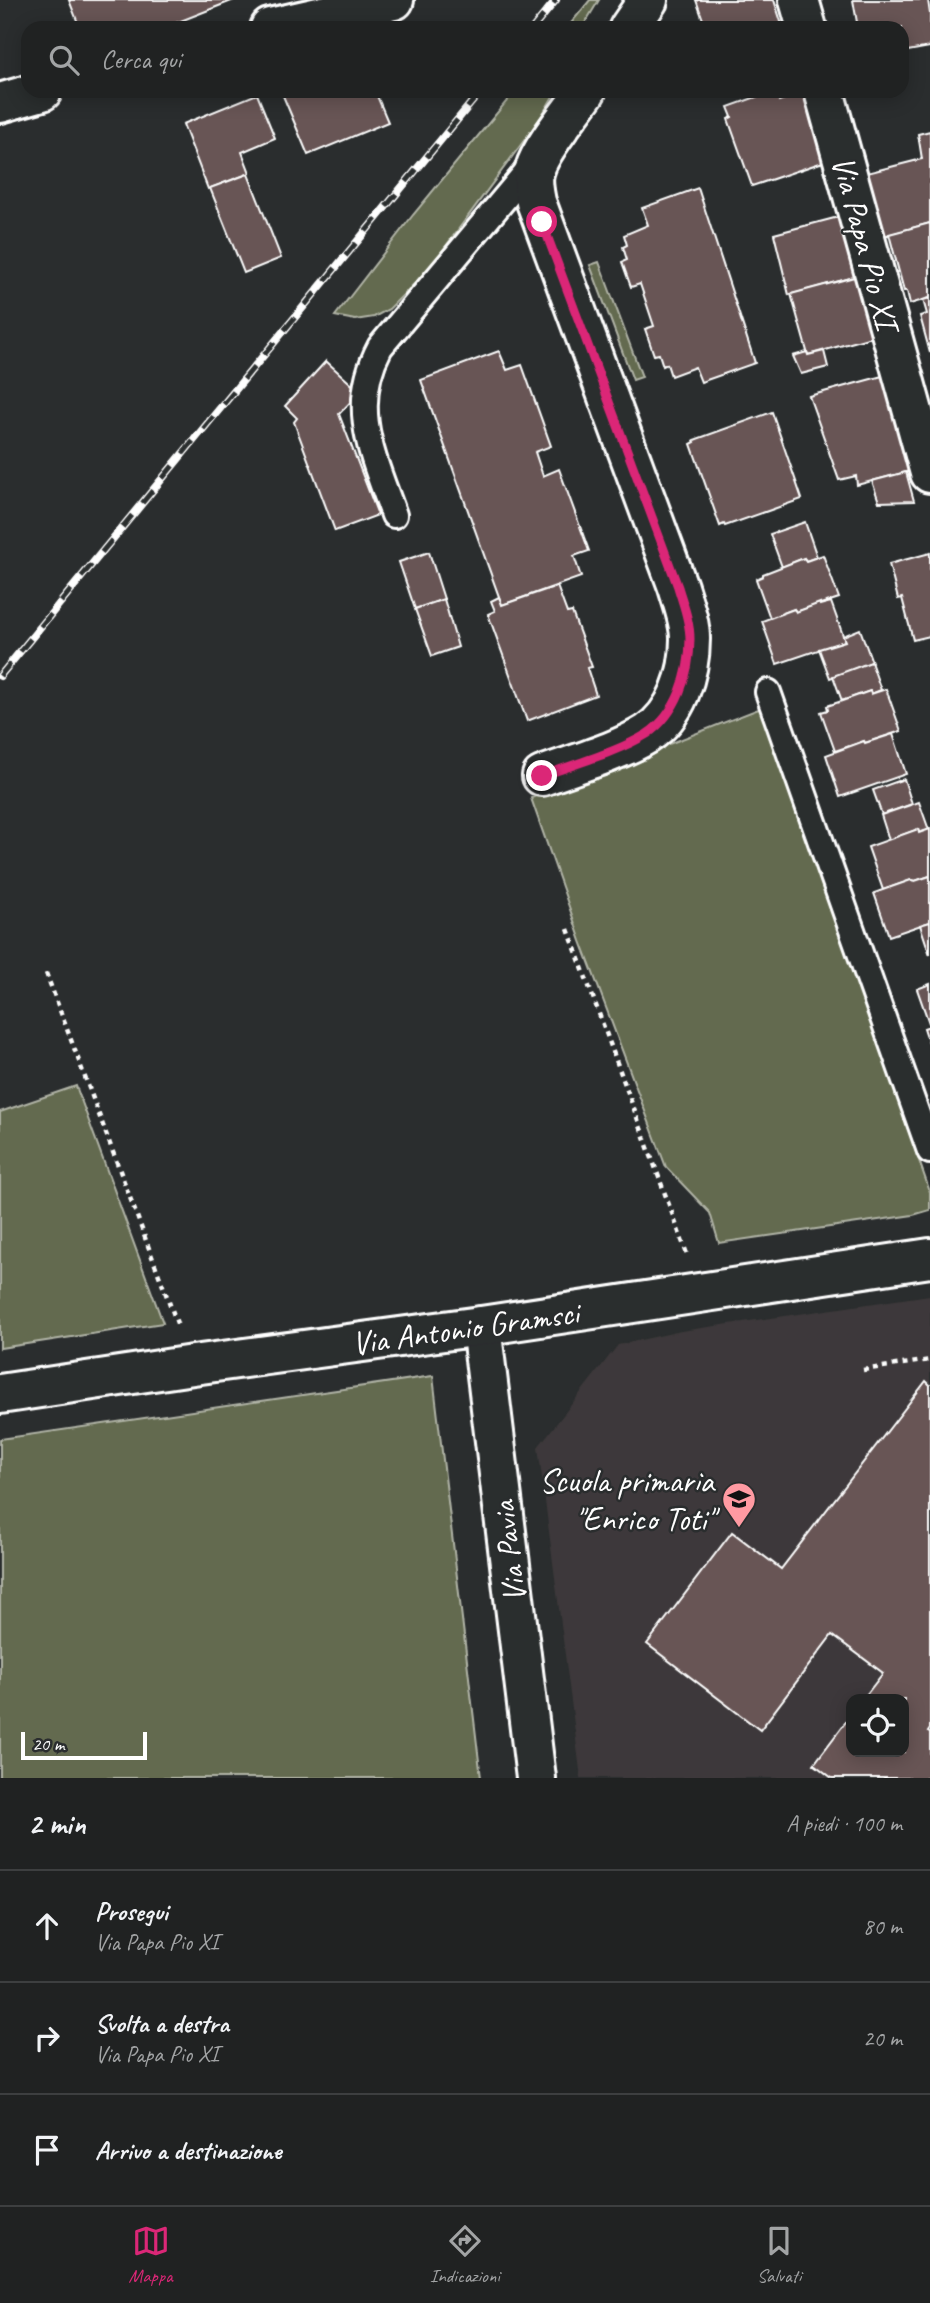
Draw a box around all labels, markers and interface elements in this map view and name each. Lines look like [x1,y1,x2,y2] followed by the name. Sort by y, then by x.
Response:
[21,21,909,98] search box
[45,41,83,79] icon: search
[101,43,181,76] text: Cerca qui
[822,151,910,340] street label: Via Papa Pio XI
[526,206,557,237] route start
[526,760,557,791] route end
[349,1291,585,1365] street label: Via Antonio Gramsci
[539,1460,720,1540] place label: Scuola primaria "Enrico Toti"
[720,1480,758,1529] school or university icon: Scuola primaria "Enrico Toti"
[482,1497,536,1605] street label: Via Pavia
[846,1694,909,1757] map controls
[846,1694,909,1757] button: locate
[21,1729,147,1761] scale bar
[32,1732,64,1756] text: 20 m
[28,1805,85,1843] text: 2 min
[786,1809,902,1838] text: A piedi · 100 m
[95,1895,168,1928] text: Prosegui
[28,1907,66,1945] icon: ahead
[863,1912,902,1941] text: 80 m
[95,1928,219,1957] text: Via Papa Pio XI
[95,2007,229,2040] text: Svolta a destra
[28,2019,66,2057] icon: right
[863,2024,902,2053] text: 20 m
[95,2040,219,2069] text: Via Papa Pio XI
[28,2131,66,2169] icon: arrive
[95,2134,281,2167] text: Arrivo a destinazione
[129,2222,173,2288] tab: Mappa
[430,2222,500,2288] tab: Indicazioni
[757,2222,801,2288] tab: Salvati

